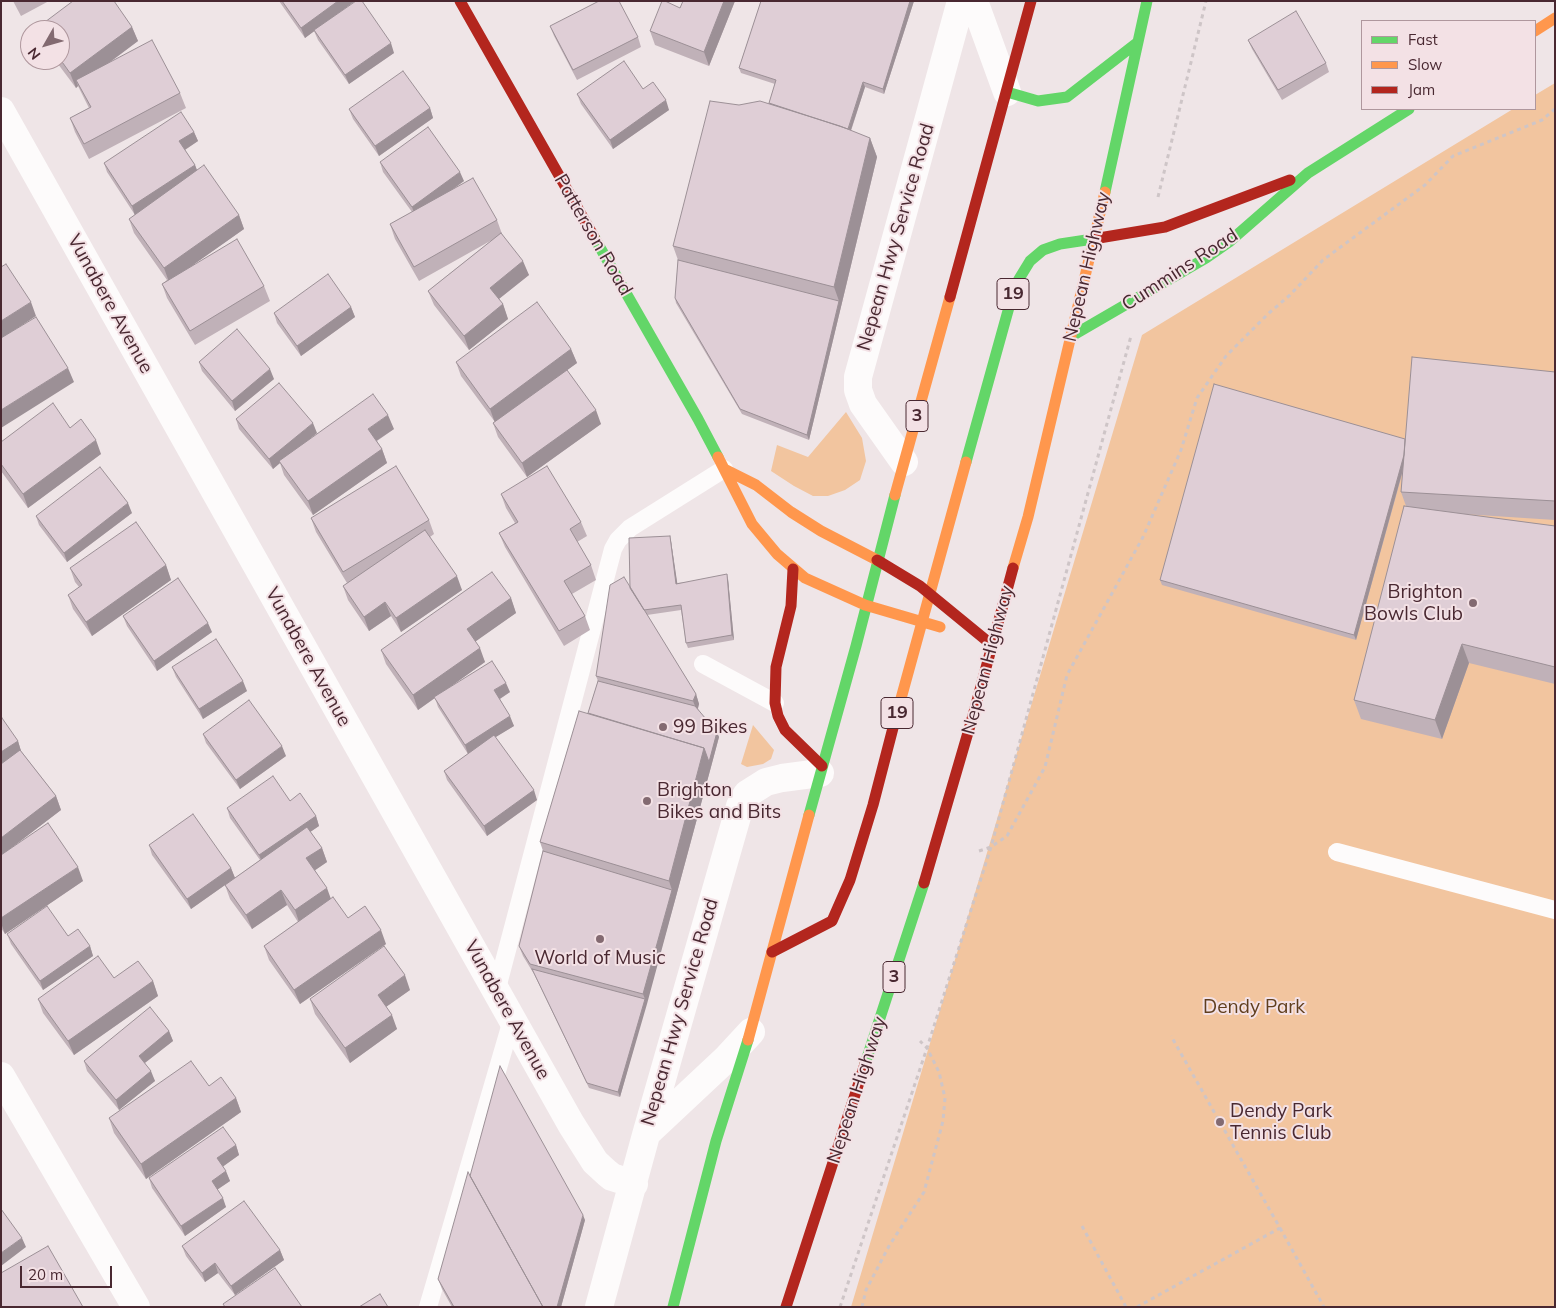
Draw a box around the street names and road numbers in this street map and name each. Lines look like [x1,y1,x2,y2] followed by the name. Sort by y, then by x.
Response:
[853,121,939,353] street label: Nepean Hwy Service Road
[549,170,637,300] street label: Patterson Road
[1059,190,1115,344] street label: Nepean Highway
[1118,224,1242,316] street label: Cummins Road
[62,230,158,378] street label: Vunabere Avenue
[997,278,1029,310] road number: 19
[906,401,928,432] road number: 3
[260,583,356,731] street label: Vunabere Avenue
[957,583,1019,737] street label: Nepean Highway
[881,698,913,728] road number: 19
[637,896,723,1128] street label: Nepean Hwy Service Road
[459,936,555,1084] street label: Vunabere Avenue
[883,962,905,992] road number: 3
[823,1014,891,1166] street label: Nepean Highway

